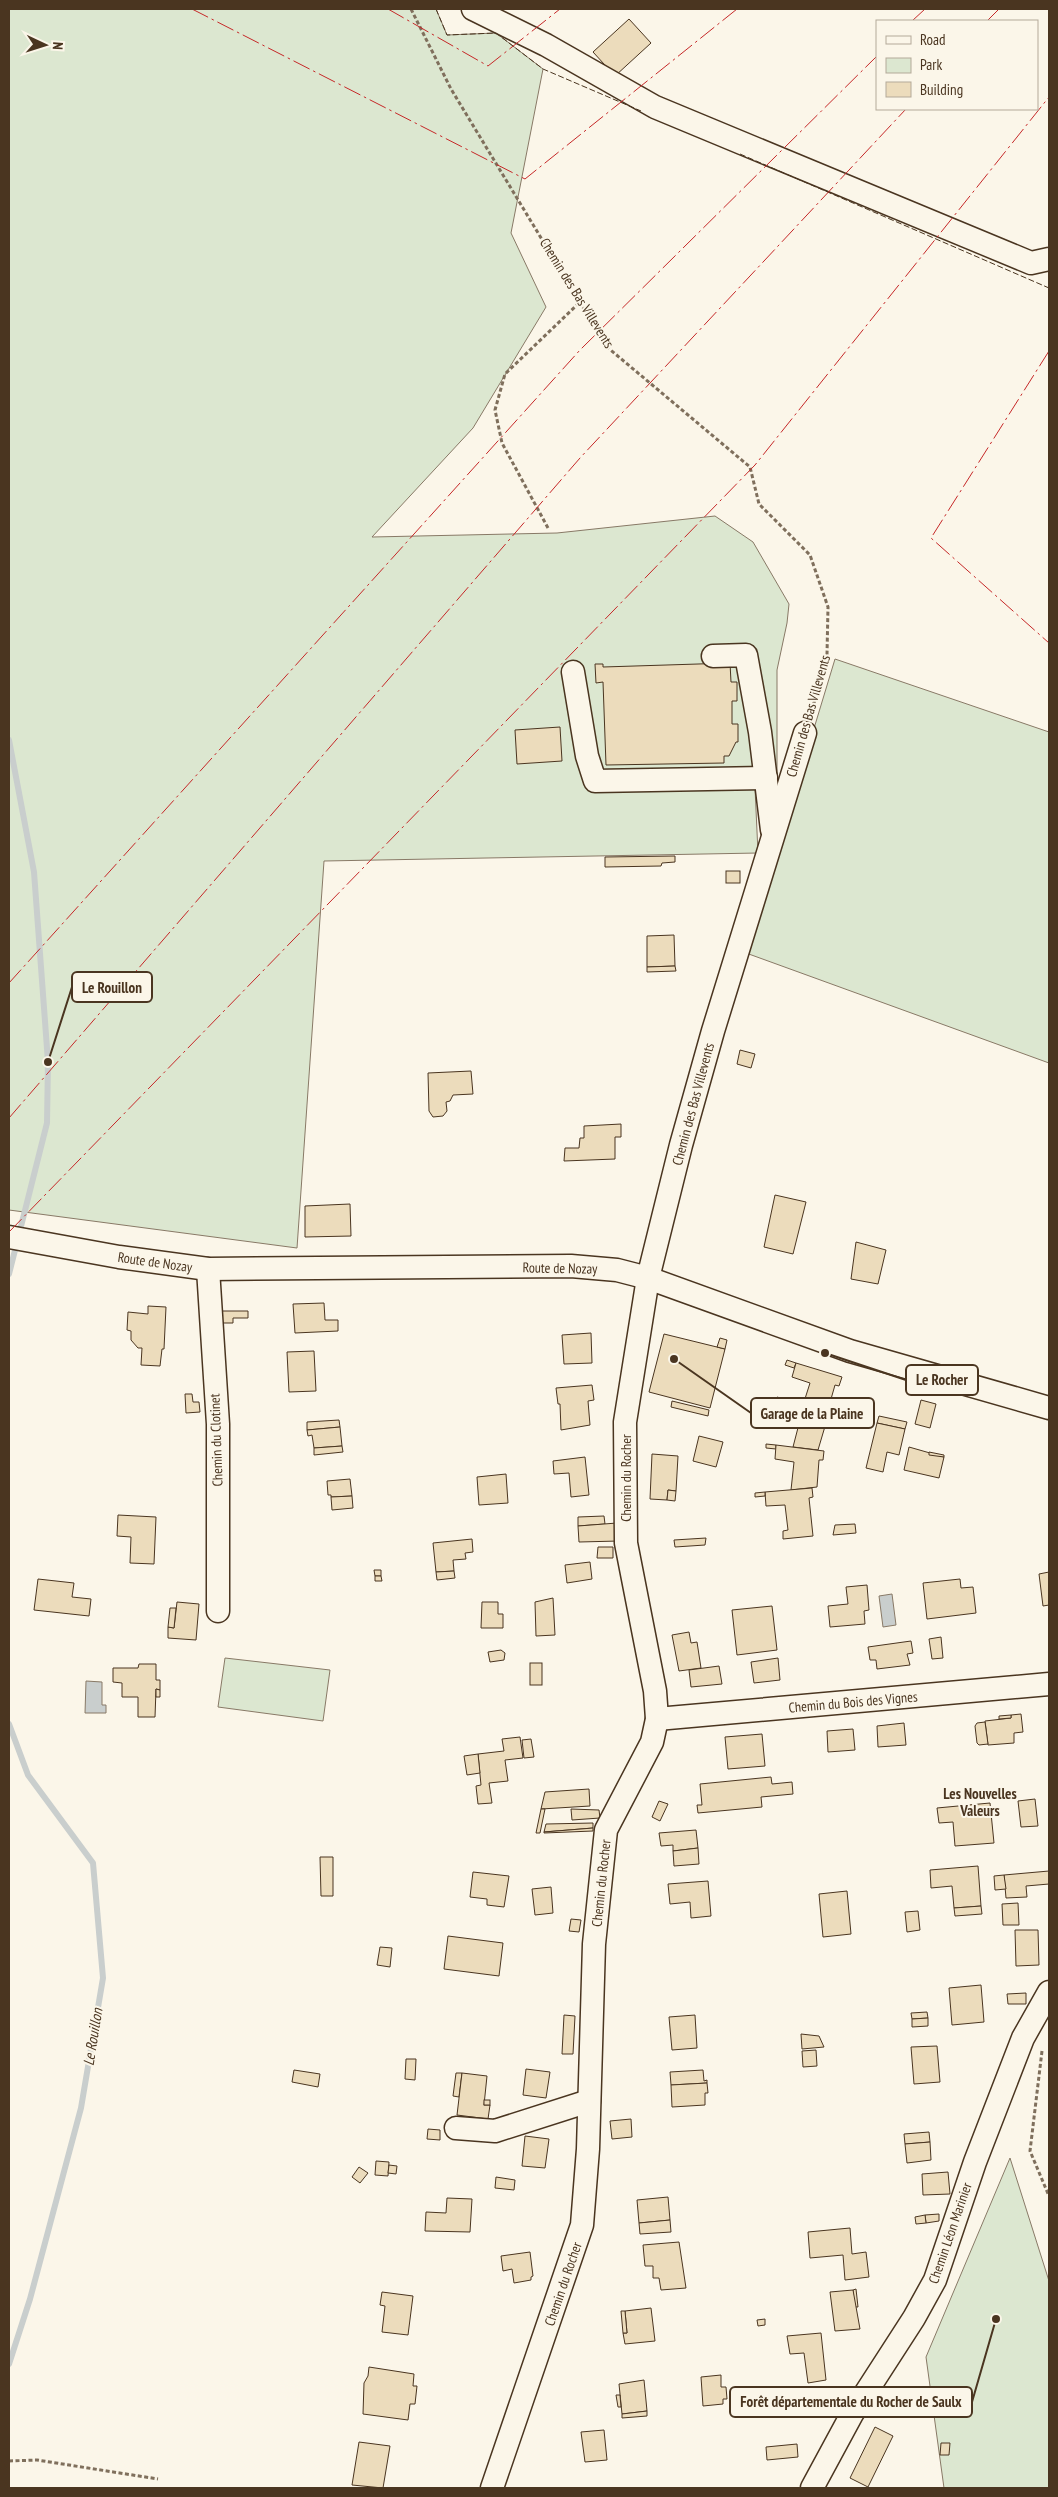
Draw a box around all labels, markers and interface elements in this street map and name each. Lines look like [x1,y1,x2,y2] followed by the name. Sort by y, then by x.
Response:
[20,20,70,70] north arrow
[876,20,1038,110] legend
[920,30,946,49] text: Road
[49,42,67,50] text: N
[920,55,942,74] text: Park
[920,80,963,99] text: Building
[536,235,618,352] street label: Chemin des Bas Villevents
[782,653,834,779] street label: Chemin des Bas Villevents
[72,972,152,1002] callout: Le Rouillon
[82,978,142,997] text: Le Rouillon
[668,1040,718,1167] street label: Chemin des Bas Villevents
[117,1248,194,1276] street label: Route de Nozay
[522,1258,598,1278] street label: Route de Nozay
[906,1365,978,1395] callout: Le Rocher
[916,1370,969,1389] text: Le Rocher
[205,1393,227,1487] street label: Chemin du Clotinet
[751,1398,874,1428] callout: Garage de la Plaine
[760,1404,864,1423] text: Garage de la Plaine
[617,1434,635,1522] street label: Chemin du Rocher
[788,1687,919,1717] street label: Chemin du Bois des Vignes
[943,1784,1017,1820] district label: Les Nouvelles Valeurs
[587,1838,615,1928] street label: Chemin du Rocher
[79,2005,107,2067] water label: Le Rouillon
[924,2180,976,2286] street label: Chemin Léon Marinier
[540,2239,586,2328] street label: Chemin du Rocher
[730,2387,972,2417] callout: Forêt départementale du Rocher de Saulx
[740,2392,962,2411] text: Forêt départementale du Rocher de Saulx

